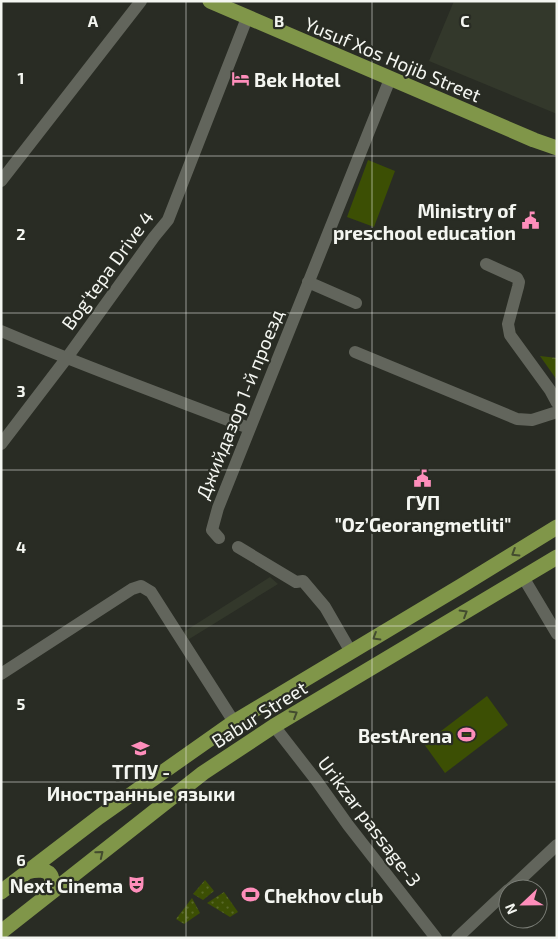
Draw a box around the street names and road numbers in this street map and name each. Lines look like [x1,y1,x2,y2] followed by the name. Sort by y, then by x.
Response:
[302,11,484,107] street label: Yusuf Xos Hojib Street
[56,206,158,334] street label: Bog'tepa Drive 4
[190,306,288,502] street label: Джийдазор 1-й проезд
[207,676,311,752] street label: Babur Street
[313,751,427,891] street label: Urikzar passage-3

